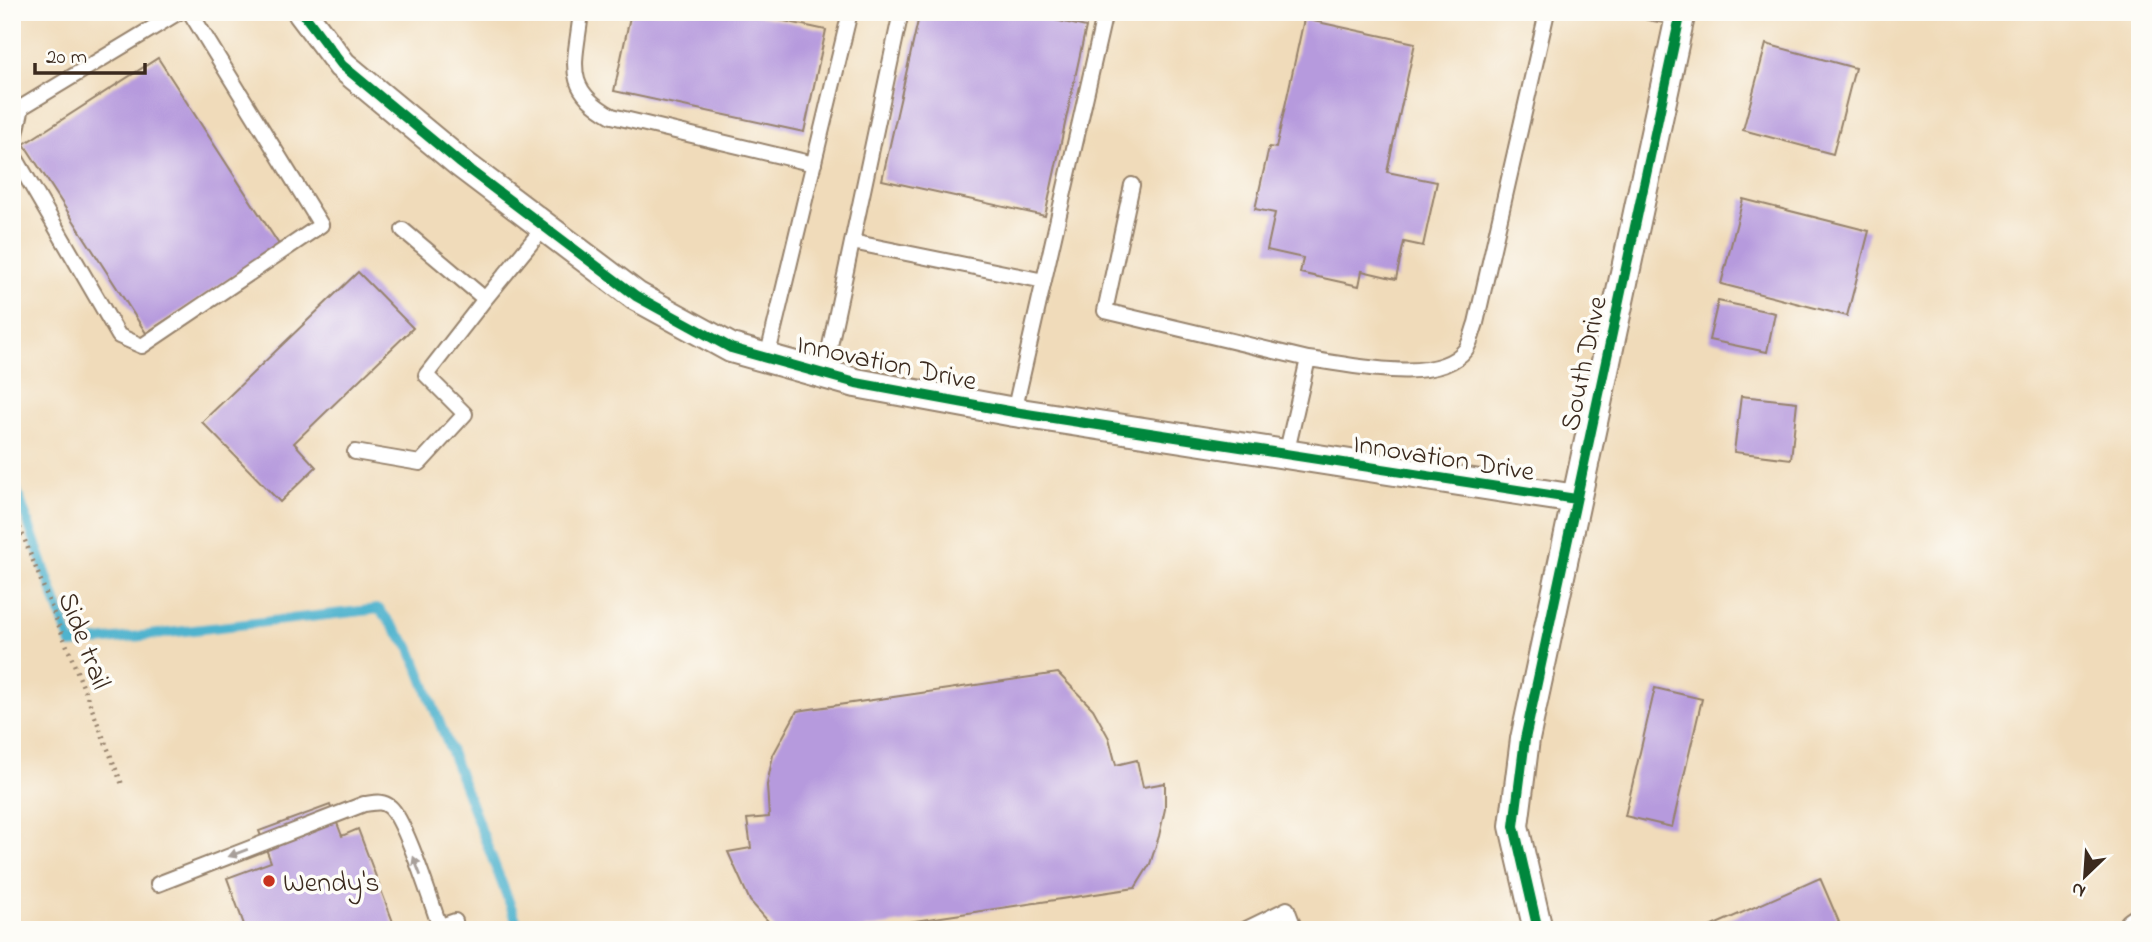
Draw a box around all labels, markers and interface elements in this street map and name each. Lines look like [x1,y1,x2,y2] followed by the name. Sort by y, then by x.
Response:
[35,32,145,76] scale bar
[46,43,87,73] text: 20 m
[1551,292,1620,435] street label: South Drive
[793,325,980,404] street label: Innovation Drive
[1350,425,1537,494] street label: Innovation Drive
[45,587,120,696] street label: Side trail
[2050,841,2120,911] north arrow
[228,847,249,858] one-way arrow
[411,855,422,876] one-way arrow
[283,864,380,905] place label: Wendy's
[261,873,277,889] marker: Wendy's
[2067,874,2090,904] text: N

